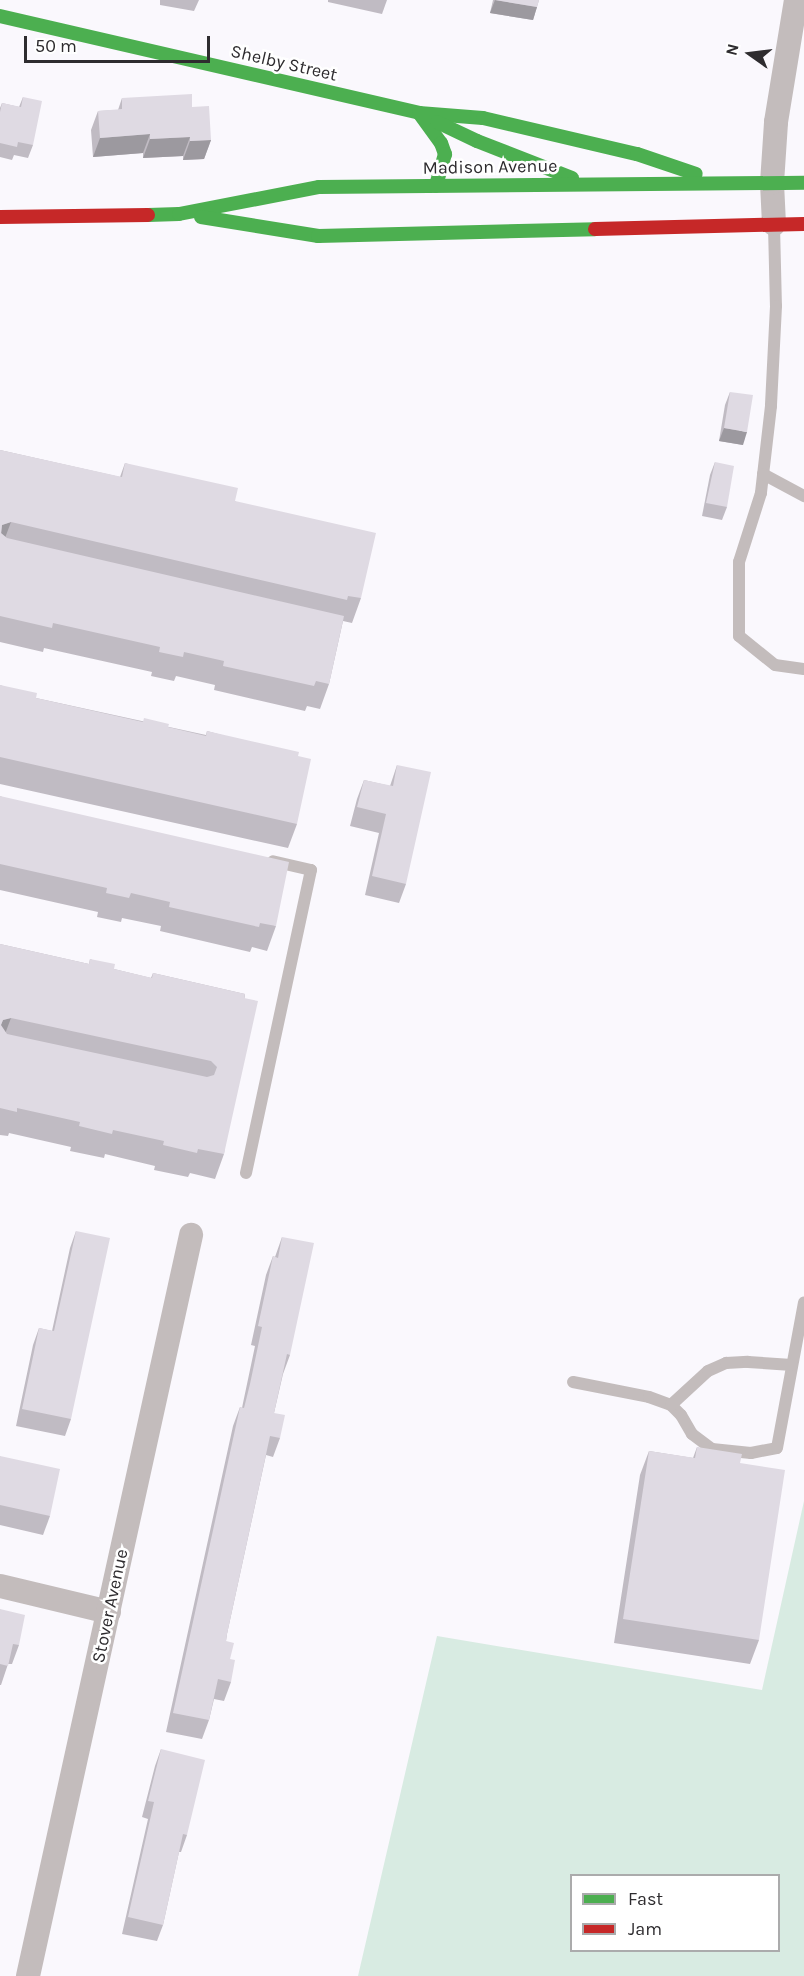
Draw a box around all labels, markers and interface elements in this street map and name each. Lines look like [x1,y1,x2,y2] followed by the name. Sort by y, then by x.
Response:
[27,24,213,62] scale bar
[720,24,780,84] north arrow
[35,35,77,57] text: 50 m
[229,40,339,86] street label: Shelby Street
[721,42,743,57] text: N
[422,155,558,179] street label: Madison Avenue
[87,1547,133,1665] street label: Stover Avenue
[570,1874,780,1952] legend
[628,1888,663,1910] text: Fast
[628,1918,662,1940] text: Jam

